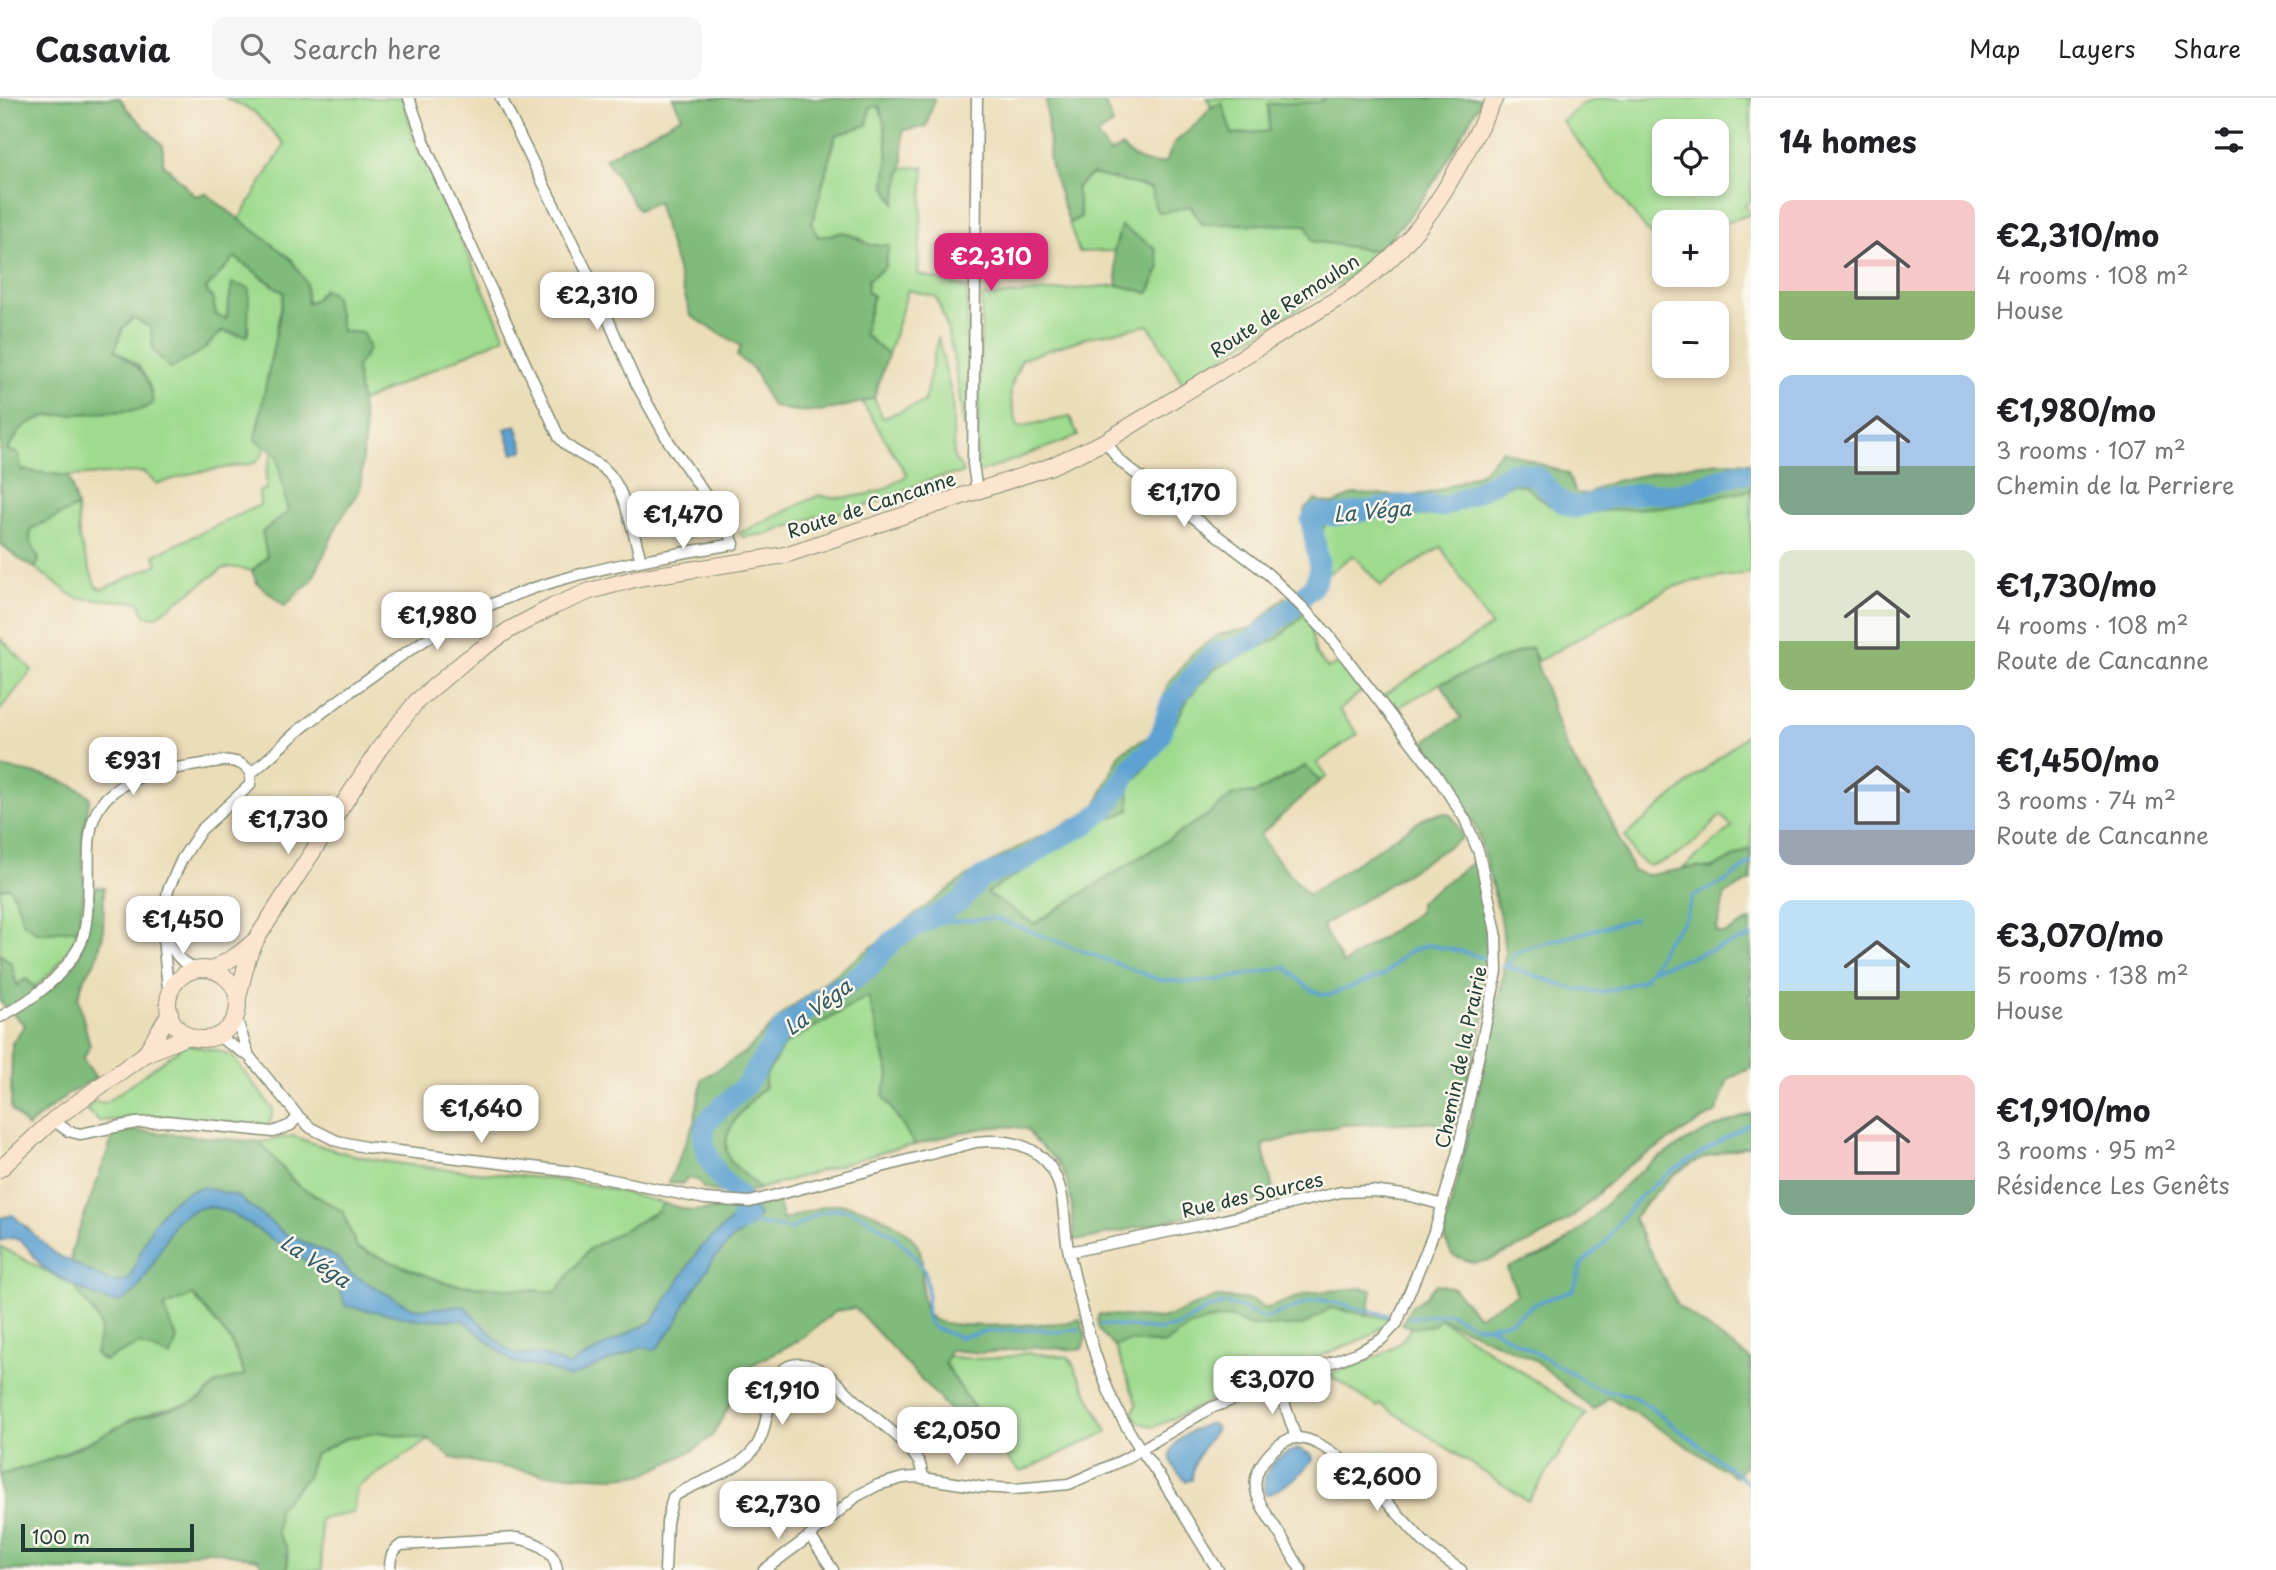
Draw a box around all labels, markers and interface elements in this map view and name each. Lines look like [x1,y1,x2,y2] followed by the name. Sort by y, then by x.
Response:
[212,17,702,80] search box
[35,23,170,73] text: Casavia
[236,29,274,67] icon: search
[292,29,441,68] text: Search here
[1969,30,2020,66] text: Map
[2058,30,2135,66] text: Layers
[2173,30,2241,66] text: Share
[1779,118,1917,163] text: 14 homes
[1652,119,1729,378] map controls
[1652,119,1729,196] button: locate
[2210,121,2248,159] icon: filters
[1652,210,1729,287] button: +
[1996,212,2159,257] text: €2,310/mo
[1835,228,1919,312] icon: home
[934,234,1048,293] pin: €2,310
[950,238,1032,273] text: €2,310
[1204,246,1364,364] street label: Route de Remoulon
[1996,257,2189,292] text: 4 rooms · 108 m²
[540,272,654,332] pin: €2,310
[556,277,638,312] text: €2,310
[1996,292,2063,327] text: House
[1652,301,1729,378] button: −
[1996,387,2156,432] text: €1,980/mo
[1835,403,1919,487] icon: home
[1996,432,2186,467] text: 3 rooms · 107 m²
[783,464,959,544] street label: Route de Cancanne
[1996,467,2235,502] text: Chemin de la Perriere
[1127,470,1241,529] pin: €1,170
[1147,474,1221,509] text: €1,170
[626,491,740,551] pin: €1,470
[1332,491,1413,529] water label: La Véga
[643,496,723,531] text: €1,470
[1996,562,2156,607] text: €1,730/mo
[1835,578,1919,662] icon: home
[380,592,494,652] pin: €1,980
[397,597,477,632] text: €1,980
[1996,607,2189,642] text: 4 rooms · 108 m²
[1996,642,2209,677] text: Route de Cancanne
[1996,737,2159,782] text: €1,450/mo
[92,738,174,797] pin: €931
[105,742,161,777] text: €931
[1835,753,1919,837] icon: home
[1996,782,2176,817] text: 3 rooms · 74 m²
[231,796,345,856] pin: €1,730
[248,801,328,836] text: €1,730
[1996,817,2209,852] text: Route de Cancanne
[126,896,240,956] pin: €1,450
[142,901,224,936] text: €1,450
[1996,912,2163,957] text: €3,070/mo
[1835,928,1919,1012] icon: home
[1996,957,2189,992] text: 5 rooms · 138 m²
[1427,963,1493,1151] street label: Chemin de la Prairie
[776,969,858,1042] water label: La Véga
[1996,992,2063,1027] text: House
[424,1086,538,1145] pin: €1,640
[1996,1087,2150,1132] text: €1,910/mo
[440,1090,522,1125] text: €1,640
[1835,1103,1919,1187] icon: home
[1996,1132,2176,1167] text: 3 rooms · 95 m²
[1178,1164,1326,1224] street label: Rue des Sources
[1996,1167,2230,1202] text: Résidence Les Genêts
[275,1225,358,1295] water label: La Véga
[1215,1356,1329,1416] pin: €3,070
[1229,1361,1315,1396] text: €3,070
[725,1368,839,1427] pin: €1,910
[744,1372,820,1407] text: €1,910
[900,1408,1014,1467] pin: €2,050
[913,1412,1001,1447] text: €2,050
[1320,1454,1434,1513] pin: €2,600
[1333,1458,1421,1493] text: €2,600
[721,1482,835,1541] pin: €2,730
[735,1486,821,1521] text: €2,730
[21,1521,194,1553] scale bar
[32,1522,90,1550] text: 100 m

